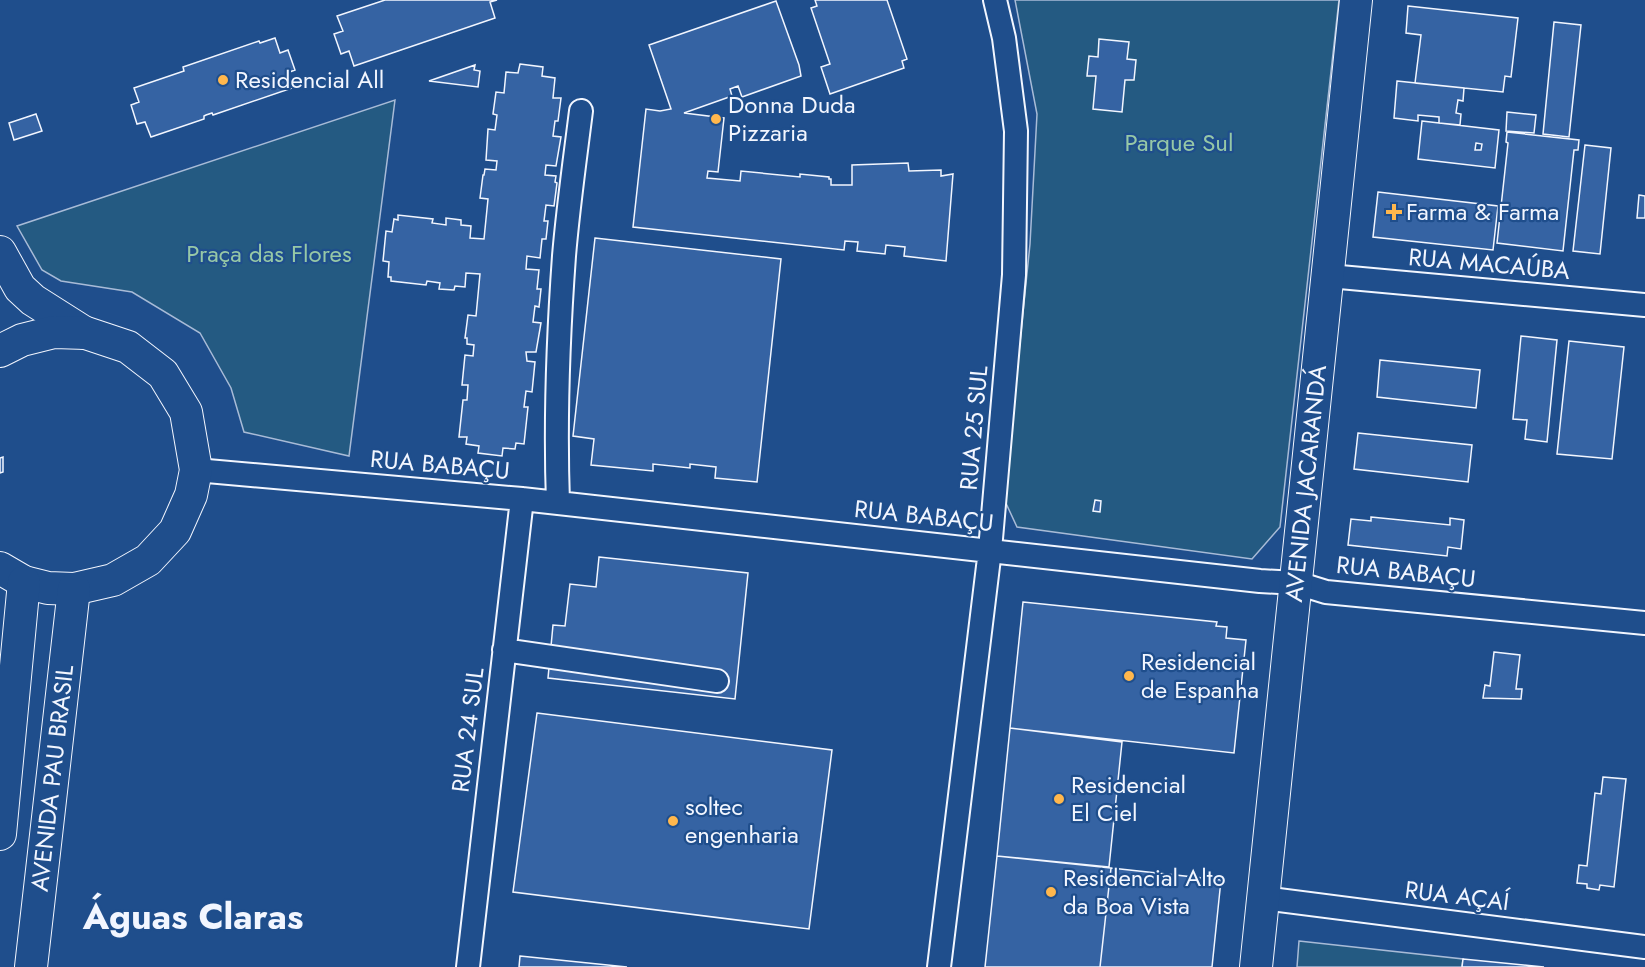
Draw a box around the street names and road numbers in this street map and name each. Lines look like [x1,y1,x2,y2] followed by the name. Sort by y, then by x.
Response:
[1407,239,1571,288] street label: RUA MACAÚBA
[1276,363,1335,604] street label: AVENIDA JACARANDÁ
[951,364,996,492] street label: RUA 25 SUL
[369,441,511,488] street label: RUA BABAÇU
[853,491,995,540] street label: RUA BABAÇU
[1335,547,1477,596] street label: RUA BABAÇU
[22,663,82,893] street label: AVENIDA PAU BRASIL
[442,665,493,794] street label: RUA 24 SUL
[1403,872,1512,919] street label: RUA AÇAÍ

